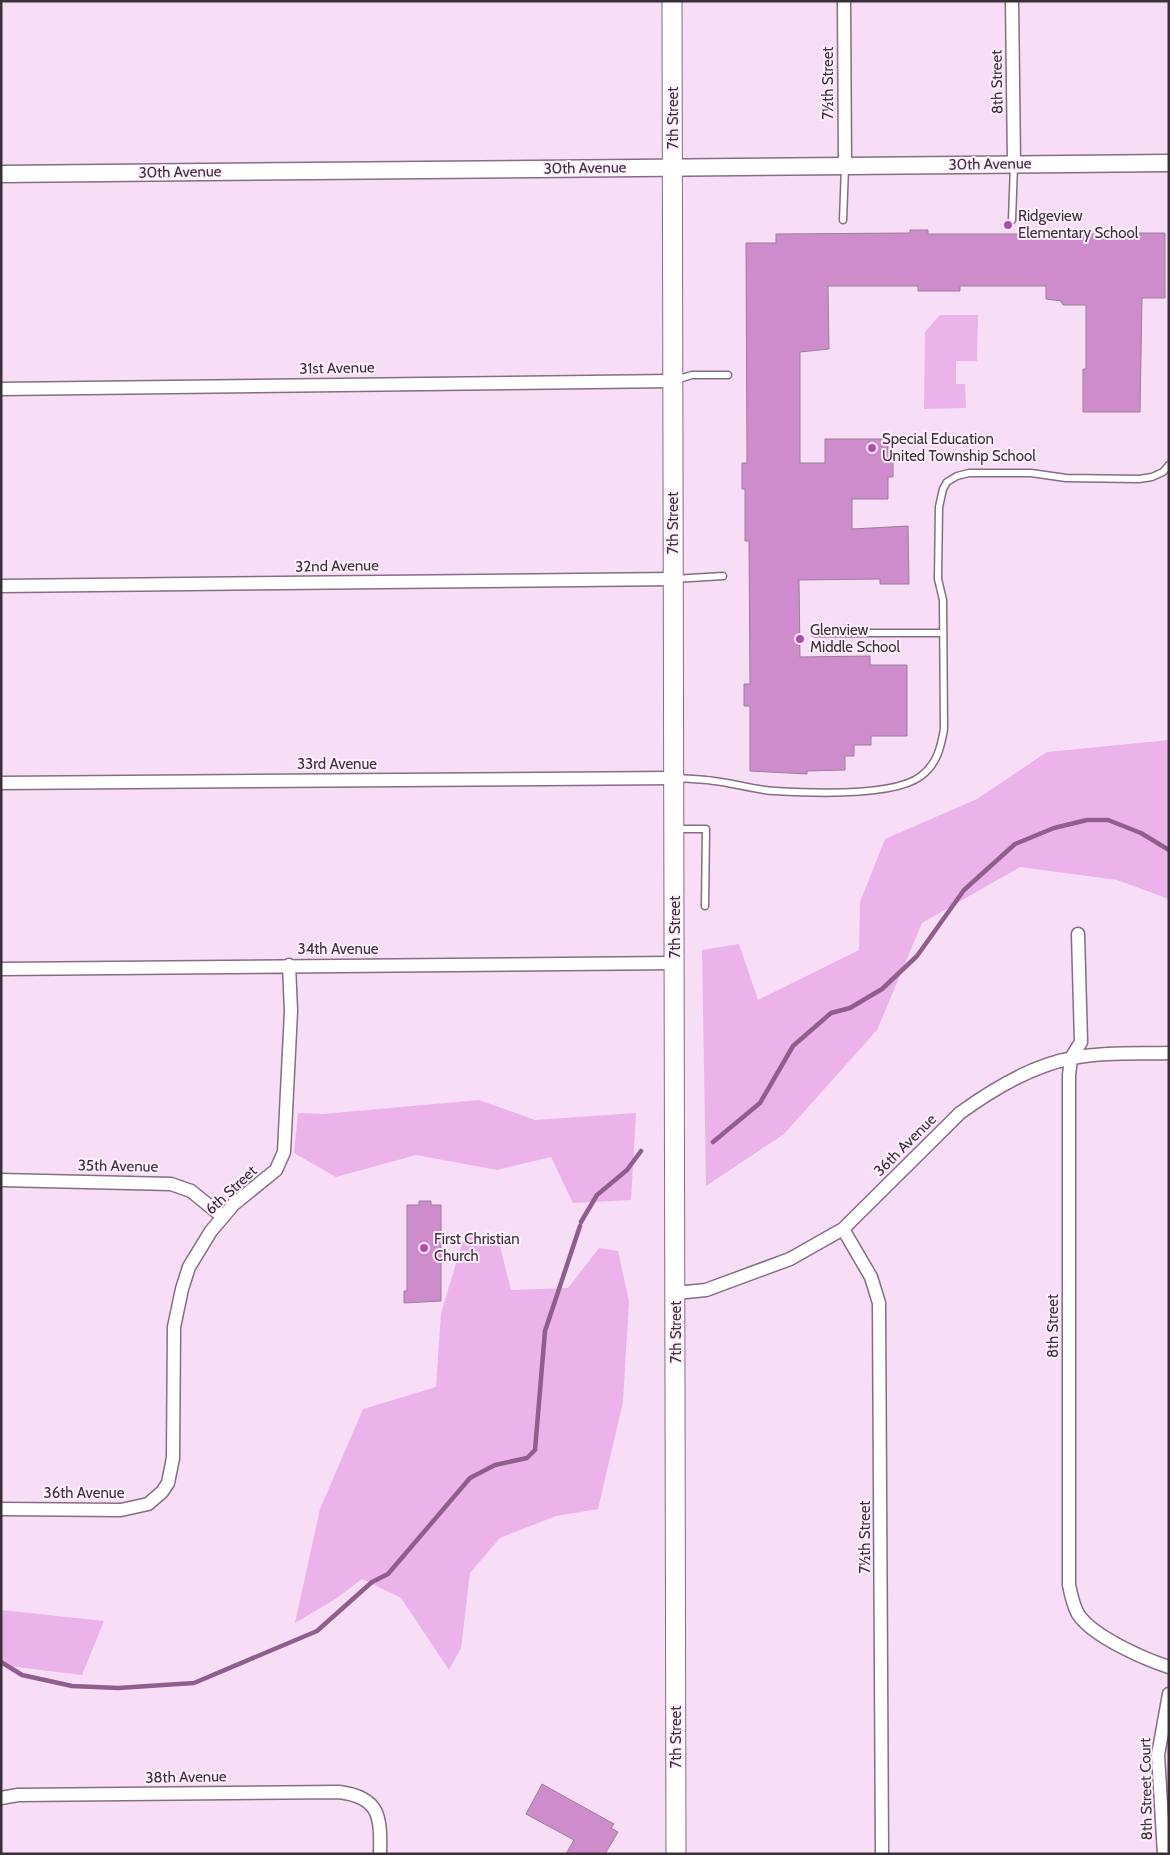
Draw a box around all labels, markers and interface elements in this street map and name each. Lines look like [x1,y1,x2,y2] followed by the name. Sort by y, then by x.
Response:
[819,47,837,119] street label: 7½th Street
[987,50,1007,114] street label: 8th Street
[664,87,682,149] street label: 7th Street
[948,154,1032,174] street label: 30th Avenue
[543,158,627,178] street label: 30th Avenue
[138,162,222,182] street label: 30th Avenue
[1018,207,1139,242] place label: Ridgeview Elementary School
[1002,219,1014,231] marker: Ridgeview Elementary School
[299,358,375,378] street label: 31st Avenue
[882,430,1036,465] place label: Special Education United Township School
[866,442,878,454] marker: Special Education United Township School
[664,492,682,554] street label: 7th Street
[295,556,379,576] street label: 32nd Avenue
[810,621,901,656] place label: Glenview Middle School
[794,633,806,645] marker: Glenview Middle School
[297,755,377,773] street label: 33rd Avenue
[666,896,684,958] street label: 7th Street
[298,940,379,958] street label: 34th Avenue
[870,1110,940,1180] street label: 36th Avenue
[78,1156,159,1176] street label: 35th Avenue
[202,1162,260,1218] street label: 6th Street
[434,1230,520,1265] place label: First Christian Church
[418,1242,430,1254] marker: First Christian Church
[1044,1294,1062,1358] street label: 8th Street
[667,1301,685,1363] street label: 7th Street
[44,1484,125,1502] street label: 36th Avenue
[856,1501,874,1573] street label: 7½th Street
[667,1706,685,1768] street label: 7th Street
[1136,1738,1156,1840] street label: 8th Street Court
[145,1767,227,1787] street label: 38th Avenue

